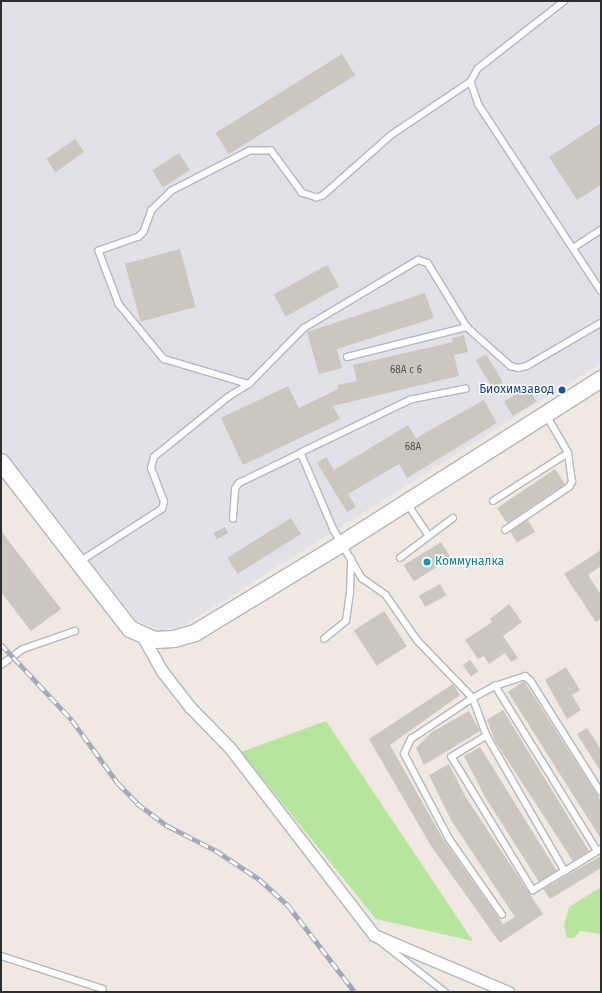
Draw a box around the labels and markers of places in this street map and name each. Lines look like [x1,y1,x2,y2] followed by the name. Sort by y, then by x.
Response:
[479,383,554,397] place label: Биохимзавод
[557,385,567,395] marker: Биохимзавод
[435,555,504,569] place label: Коммуналка
[422,557,432,567] marker: Коммуналка

